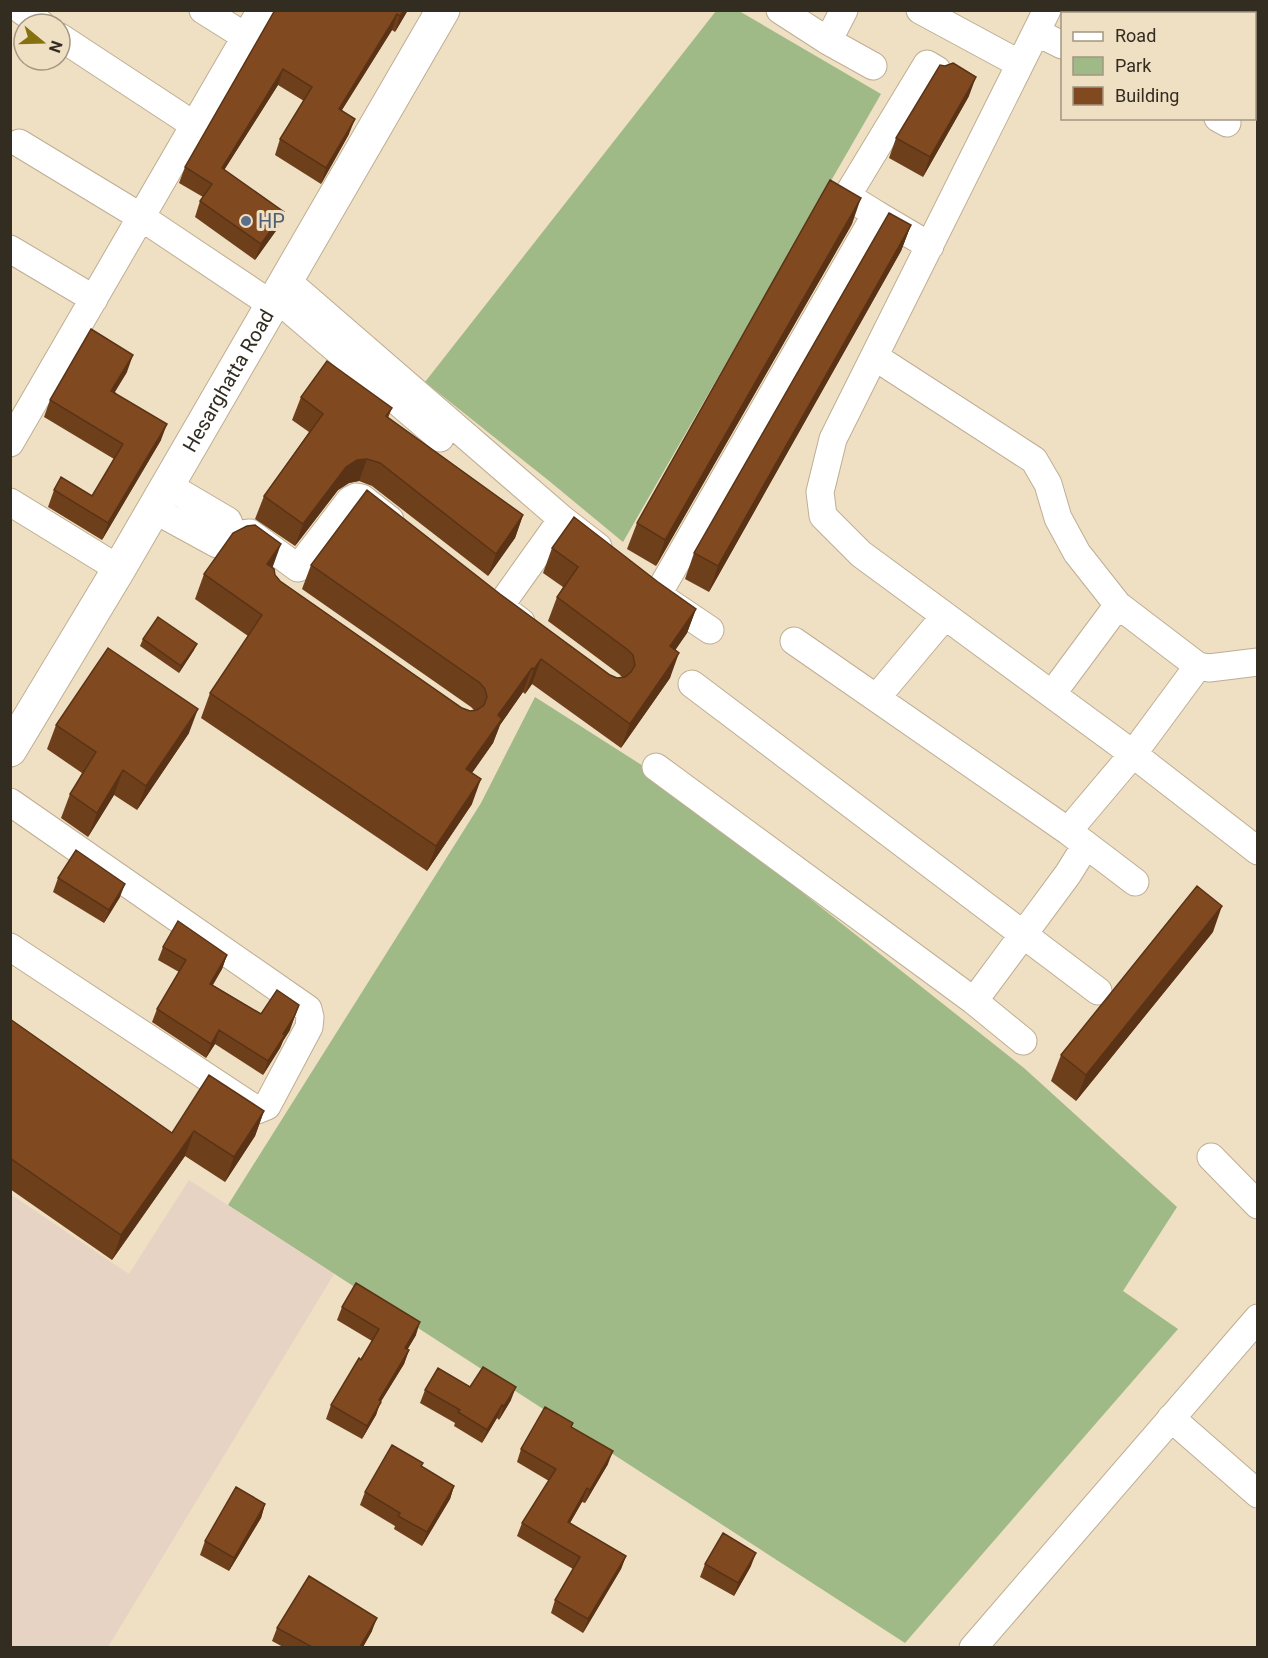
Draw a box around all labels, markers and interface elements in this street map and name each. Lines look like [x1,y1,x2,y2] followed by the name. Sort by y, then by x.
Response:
[12,12,72,72] north arrow
[1061,12,1256,120] legend
[1115,25,1156,46] text: Road
[45,38,67,55] text: N
[1115,55,1152,76] text: Park
[1115,85,1179,106] text: Building
[258,209,285,233] place label: HP
[239,214,253,228] marker: HP
[177,305,279,456] street label: Hesarghatta Road

